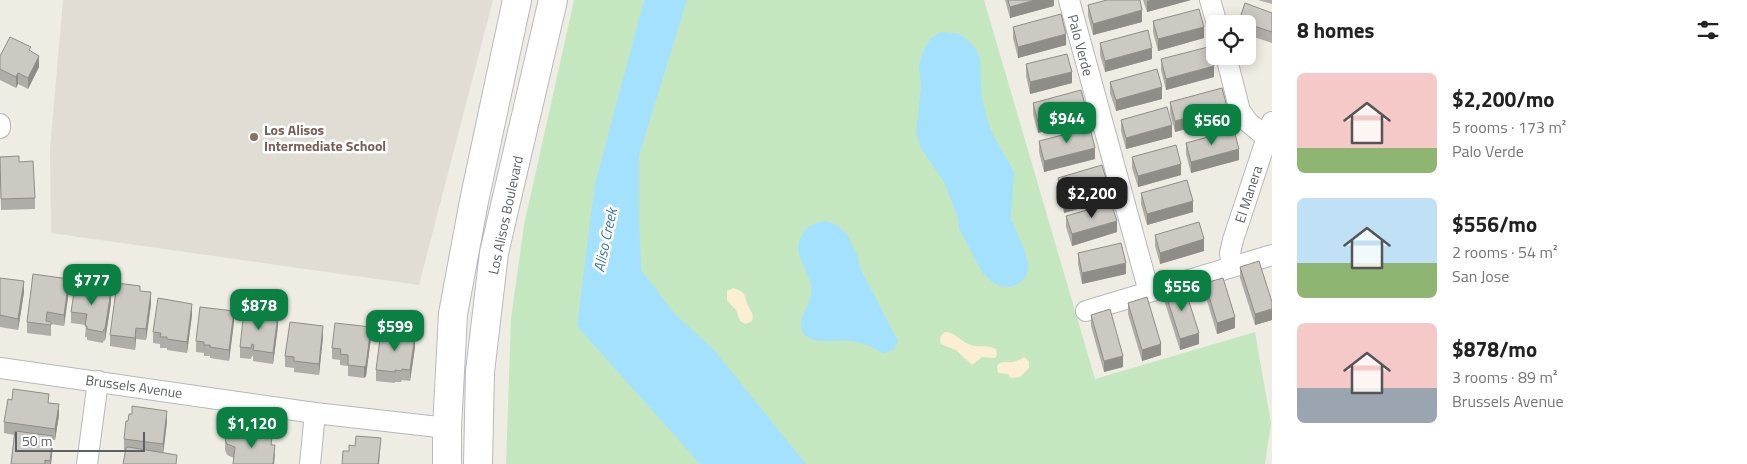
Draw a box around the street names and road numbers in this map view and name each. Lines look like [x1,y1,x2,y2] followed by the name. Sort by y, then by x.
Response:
[1063,12,1099,78] street label: Palo Verde
[482,154,528,276] street label: Los Alisos Boulevard
[1229,163,1267,225] street label: El Manera
[84,369,184,403] street label: Brussels Avenue

